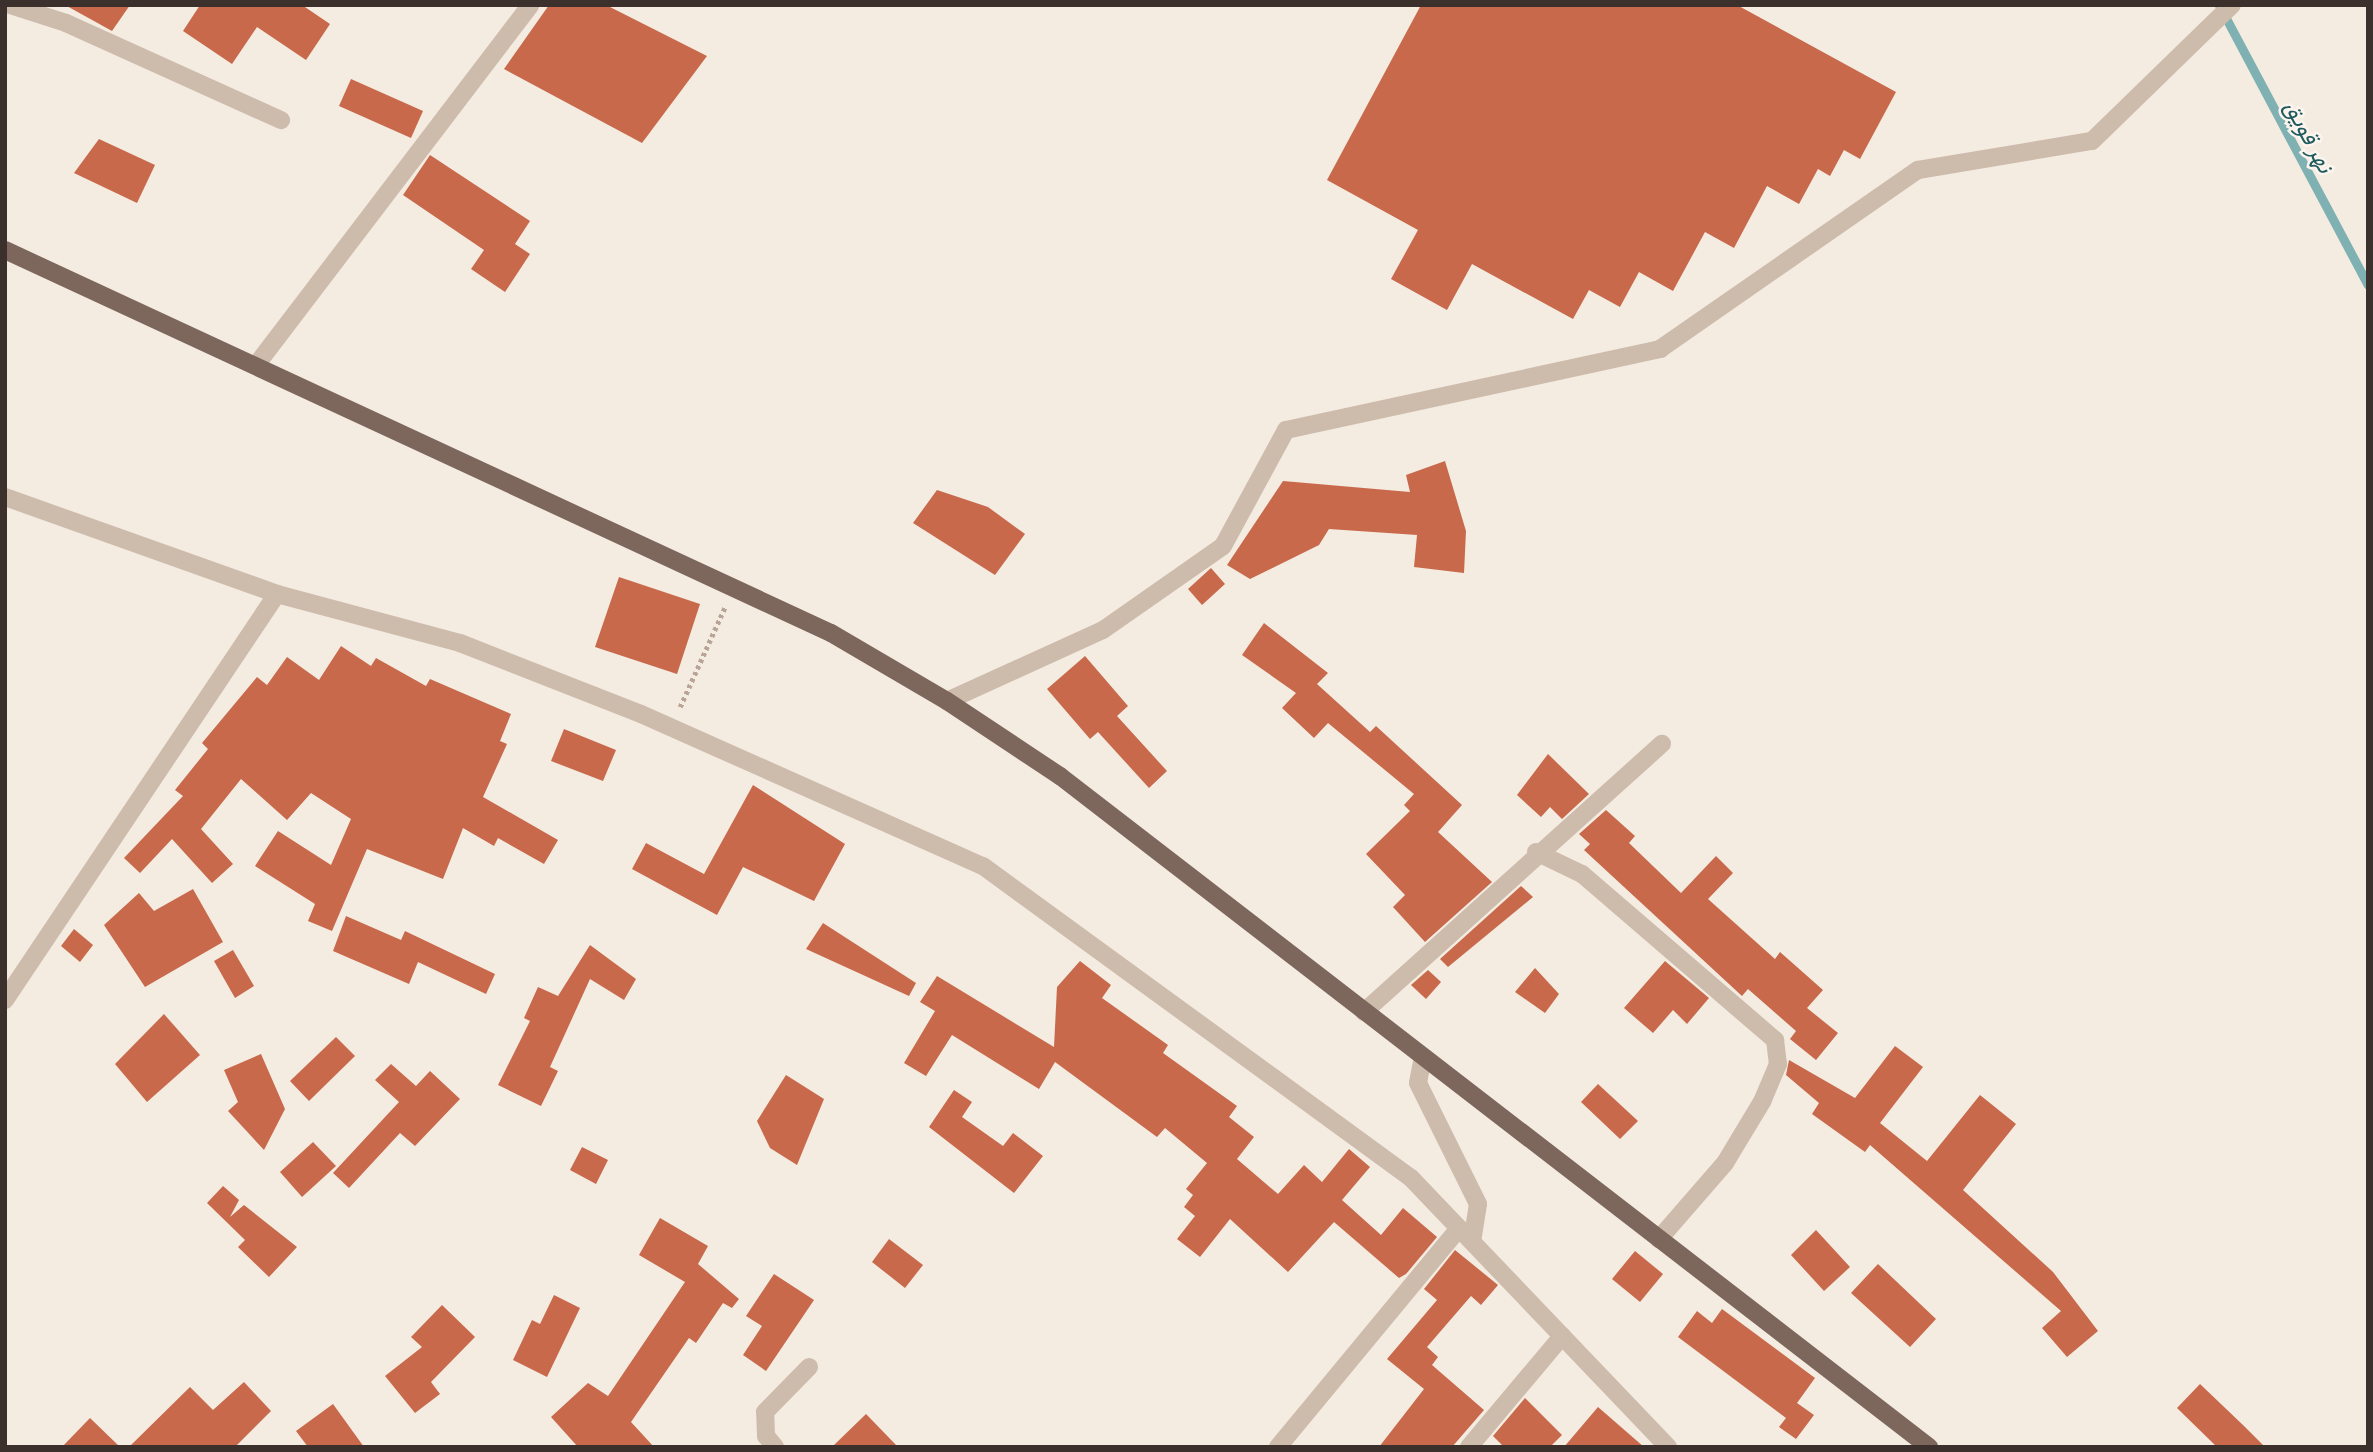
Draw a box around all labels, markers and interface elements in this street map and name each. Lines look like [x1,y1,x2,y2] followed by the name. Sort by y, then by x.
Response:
[2280,95,2340,177] water label: نهر قويق

